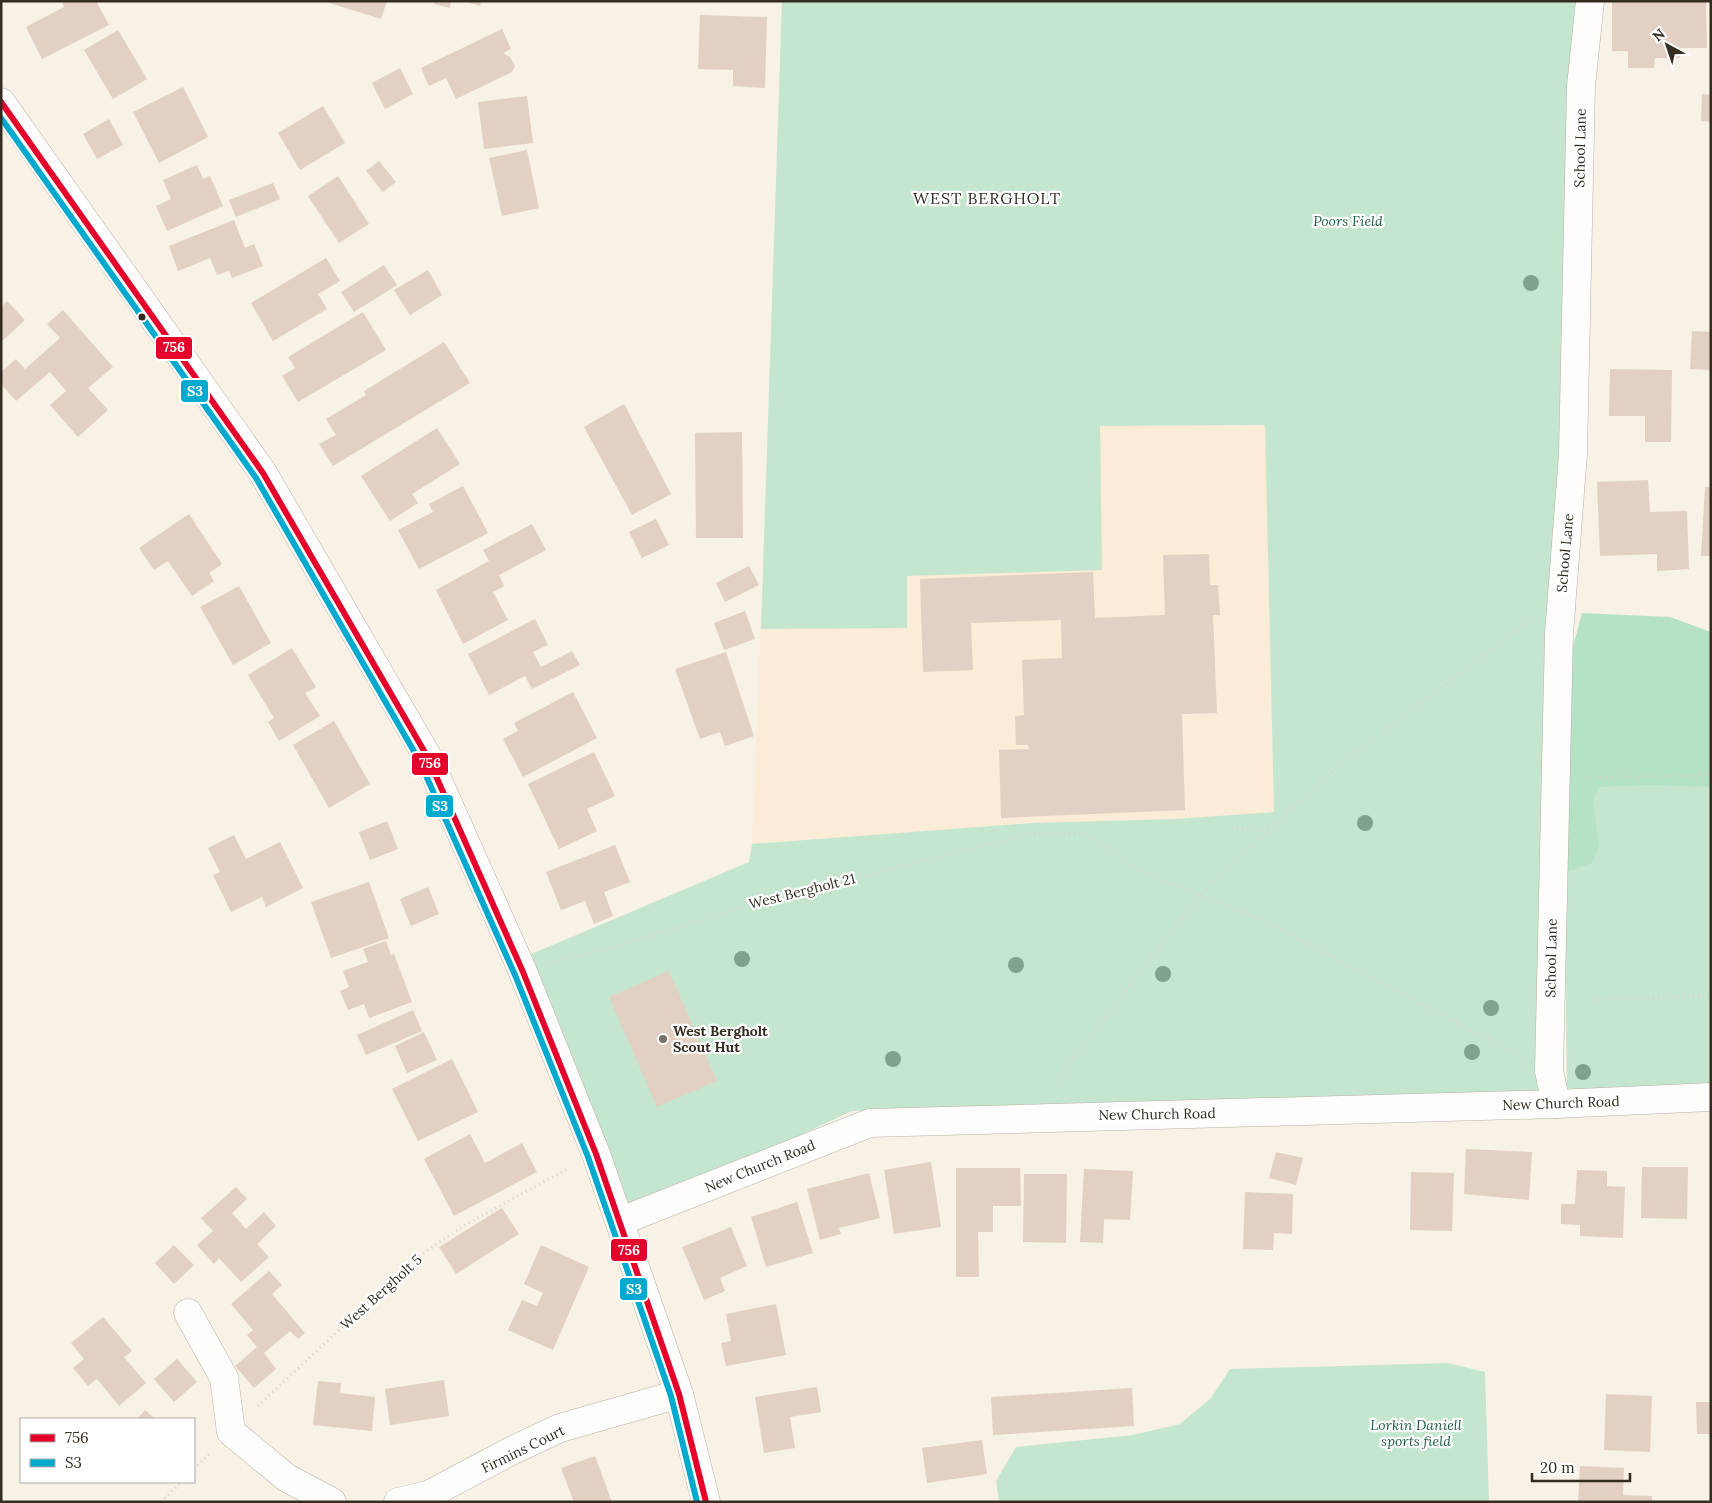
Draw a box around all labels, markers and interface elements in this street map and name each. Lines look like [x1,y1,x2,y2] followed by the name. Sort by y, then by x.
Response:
[1642,20,1692,70] north arrow
[1649,25,1669,45] text: N
[1570,108,1590,188] street label: School Lane
[913,188,1061,208] district label: WEST BERGHOLT
[1313,212,1383,230] park label: Poors Field
[137,312,147,322] unlabelled marker
[155,336,193,360] line badge: 756
[163,338,185,356] text: 756
[180,379,209,403] line badge: S3
[187,382,203,400] text: S3
[1553,512,1577,593] street label: School Lane
[411,752,449,776] line badge: 756
[419,754,441,772] text: 756
[425,794,454,818] line badge: S3
[432,797,448,815] text: S3
[747,869,857,913] street label: West Bergholt 21
[1541,918,1561,998] street label: School Lane
[673,1022,768,1056] place label: West Bergholt Scout Hut
[657,1033,669,1045] marker: West Bergholt Scout Hut
[1502,1092,1620,1114] street label: New Church Road
[1098,1104,1216,1124] street label: New Church Road
[702,1136,818,1196] street label: New Church Road
[610,1238,648,1262] line badge: 756
[618,1241,640,1259] text: 756
[336,1251,426,1333] street label: West Bergholt 5
[619,1277,648,1301] line badge: S3
[626,1280,642,1298] text: S3
[1370,1416,1462,1450] park label: Lorkin Daniell sports field
[20,1418,195,1483] legend
[478,1421,568,1477] street label: Firmins Court
[65,1428,89,1447] text: 756
[1532,1450,1630,1482] scale bar
[65,1453,82,1472] text: S3
[1540,1458,1575,1477] text: 20 m

